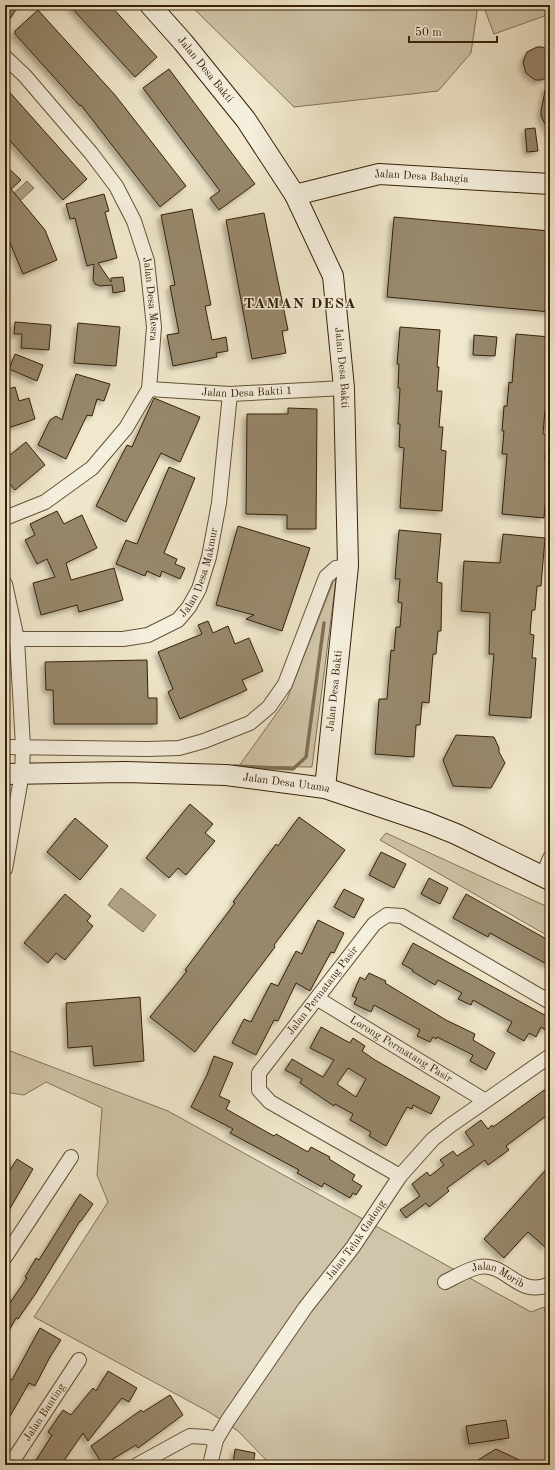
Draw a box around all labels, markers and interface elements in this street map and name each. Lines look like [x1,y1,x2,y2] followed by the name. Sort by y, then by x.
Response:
[409,18,497,44] scale bar
[415,26,442,39] text: 50 m
[175,34,235,105] street label: Jalan Desa Bakti
[373,168,469,185] street label: Jalan Desa Bahagia
[140,255,160,342] street label: Jalan Desa Mesra
[243,297,357,312] district label: TAMAN DESA
[333,327,350,408] street label: Jalan Desa Bakti
[201,385,293,400] street label: Jalan Desa Bakti 1
[177,526,220,619] street label: Jalan Desa Makmur
[325,650,345,732] street label: Jalan Desa Bakti
[242,772,332,795] street label: Jalan Desa Utama
[285,944,360,1037] street label: Jalan Permatang Pasir
[348,1014,454,1085] street label: Lorong Permatang Pasir
[324,1198,388,1282] street label: Jalan Teluk Gadong
[470,1261,526,1290] street label: Jalan Morib
[22,1381,68,1443] street label: Jalan Banting

